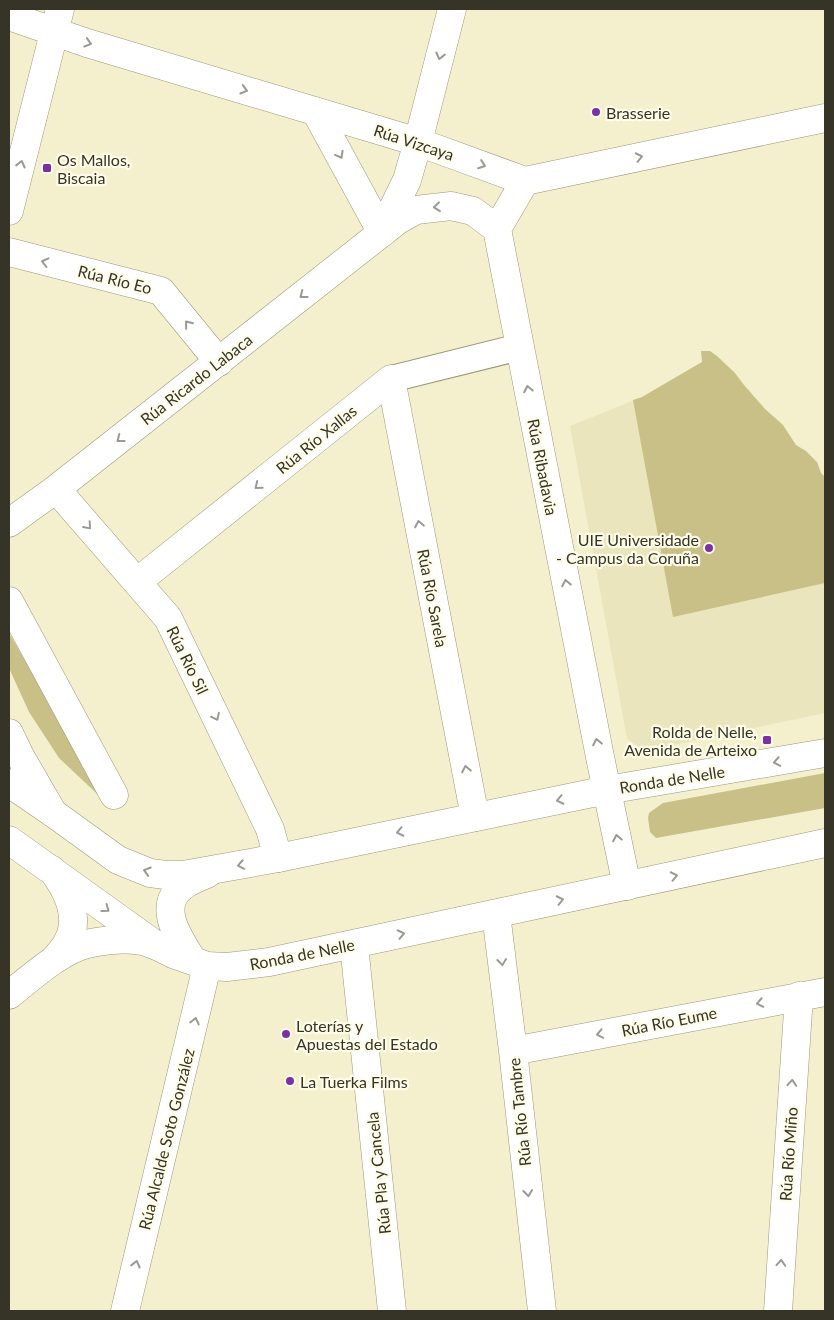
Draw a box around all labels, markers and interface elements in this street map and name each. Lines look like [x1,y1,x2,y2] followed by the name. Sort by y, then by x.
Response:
[83,38,92,48] one-way arrow
[436,51,446,60] one-way arrow
[239,85,247,95] one-way arrow
[606,103,670,122] place label: Brasserie
[590,106,602,118] marker: Brasserie
[371,120,457,164] street label: Rúa Vizcaya
[57,150,130,187] place label: Os Mallos, Biscaia
[333,150,343,159] one-way arrow
[635,152,644,163] one-way arrow
[477,159,486,169] one-way arrow
[15,161,25,169] one-way arrow
[41,162,53,174] marker: Os Mallos, Biscaia
[432,202,440,213] one-way arrow
[40,257,49,268] one-way arrow
[76,261,154,297] street label: Rúa Río Eo
[299,289,309,298] one-way arrow
[186,321,194,330] one-way arrow
[136,330,256,428] street label: Rúa Ricardo Labaca
[523,385,534,393] one-way arrow
[272,401,360,477] street label: Rúa Río Xallas
[524,417,562,517] street label: Rúa Ribadavia
[117,433,126,442] one-way arrow
[254,480,263,489] one-way arrow
[414,519,425,528] one-way arrow
[83,520,92,529] one-way arrow
[556,530,699,567] place label: UIE Universidade - Campus da Coruña
[703,542,715,554] marker: UIE Universidade - Campus da Coruña
[414,547,452,649] street label: Rúa Río Sarela
[561,578,572,587] one-way arrow
[163,623,213,697] street label: Rúa Río Sil
[210,712,220,721] one-way arrow
[624,722,757,759] place label: Rolda de Nelle, Avenida de Arteixo
[761,734,773,746] marker: Rolda de Nelle, Avenida de Arteixo
[593,738,603,747] one-way arrow
[773,756,782,766] one-way arrow
[618,761,726,797] street label: Ronda de Nelle
[461,765,472,774] one-way arrow
[555,794,564,805] one-way arrow
[396,827,405,837] one-way arrow
[612,834,623,842] one-way arrow
[237,859,246,870] one-way arrow
[144,866,152,876] one-way arrow
[670,871,679,881] one-way arrow
[556,895,564,906] one-way arrow
[100,903,110,912] one-way arrow
[397,930,406,940] one-way arrow
[248,935,356,973] street label: Ronda de Nelle
[496,958,507,966] one-way arrow
[756,998,764,1008] one-way arrow
[620,1002,718,1040] street label: Rúa Río Eume
[189,1016,200,1025] one-way arrow
[296,1016,438,1053] place label: Loterías y Apuestas del Estado
[280,1028,292,1040] marker: Loterías y Apuestas del Estado
[596,1028,605,1038] one-way arrow
[134,1046,198,1232] street label: Rúa Alcalde Soto González
[504,1057,534,1167] street label: Rúa Río Tambre
[300,1072,408,1091] place label: La Tuerka Films
[284,1075,296,1087] marker: La Tuerka Films
[787,1079,798,1087] one-way arrow
[775,1106,801,1202] street label: Rúa Río Miño
[362,1111,394,1235] street label: Rúa Pla y Cancela
[522,1189,533,1197] one-way arrow
[775,1258,786,1266] one-way arrow
[130,1259,141,1268] one-way arrow

